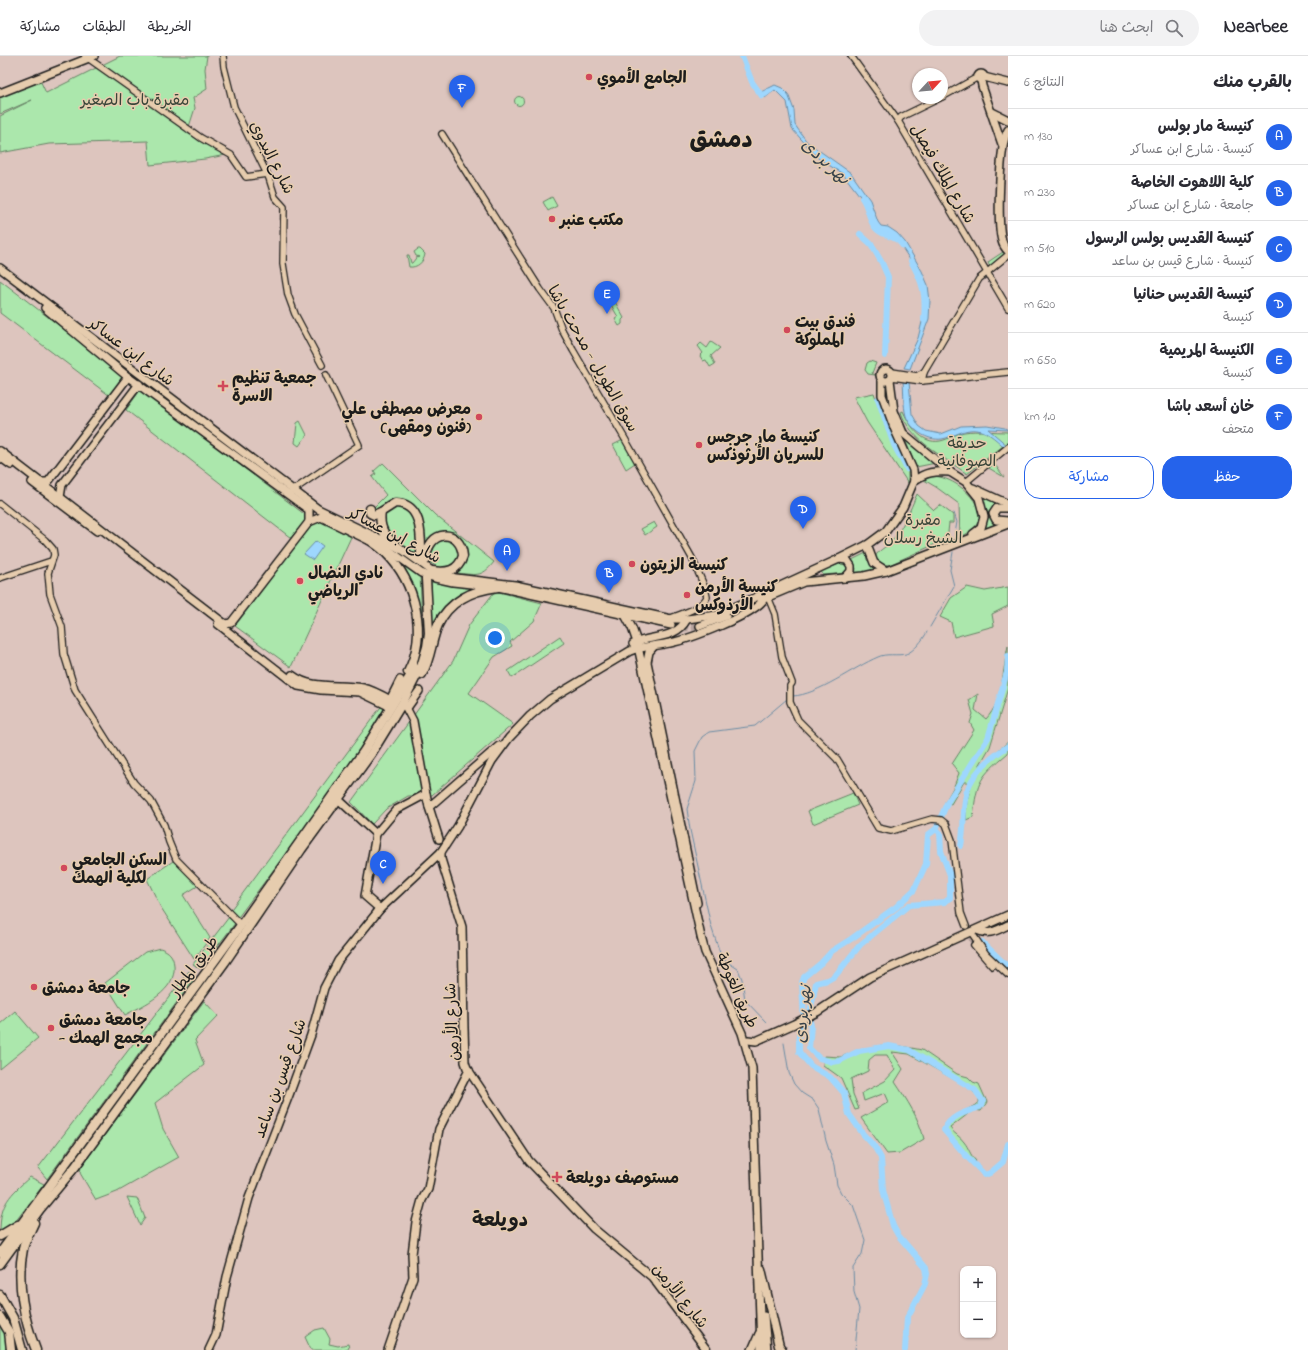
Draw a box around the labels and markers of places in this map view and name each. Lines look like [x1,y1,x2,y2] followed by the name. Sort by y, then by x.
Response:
[597,66,687,91] place label: الجامع الأموي
[584,72,594,82] marker: الجامع الأموي
[449,75,475,108] pin: F
[558,209,624,233] place label: مكتب عنبر
[547,214,557,224] marker: مكتب عنبر
[594,281,620,314] pin: E
[795,311,856,353] place label: فندق بيت المملوكة
[782,325,792,335] marker: فندق بيت المملوكة
[232,367,317,409] place label: جمعية تنظيم الاسرة
[217,380,229,392] marker: جمعية تنظيم الاسرة
[341,398,471,440] place label: معرض مصطفى علي (فنون ومقهى)
[474,412,484,422] marker: معرض مصطفى علي (فنون ومقهى)
[707,426,824,468] place label: كنيسة مار جرجس للسريان الأرثوذكس
[694,440,704,450] marker: كنيسة مار جرجس للسريان الأرثوذكس
[790,496,816,529] pin: D
[494,538,520,571] pin: A
[640,554,728,578] place label: كنيسة الزيتون
[627,559,637,569] marker: كنيسة الزيتون
[596,560,622,593] pin: B
[308,562,383,605] place label: نادي النضال الرياضي
[695,575,778,618] place label: كنيسة الأرمن الأرذوكس
[295,576,305,586] marker: نادي النضال الرياضي
[682,590,692,600] marker: كنيسة الأرمن الأرذوكس
[72,849,167,891] place label: السكن الجامعي لكلية الهمك
[370,851,396,884] pin: C
[59,863,69,873] marker: السكن الجامعي لكلية الهمك
[42,977,130,1001] place label: جامعة دمشق
[29,982,39,992] marker: جامعة دمشق
[58,1009,153,1051] place label: جامعة دمشق - مجمع الهمك
[46,1023,56,1033] marker: جامعة دمشق - مجمع الهمك
[566,1167,679,1191] place label: مستوصف دويلعة
[551,1171,563,1183] marker: مستوصف دويلعة

